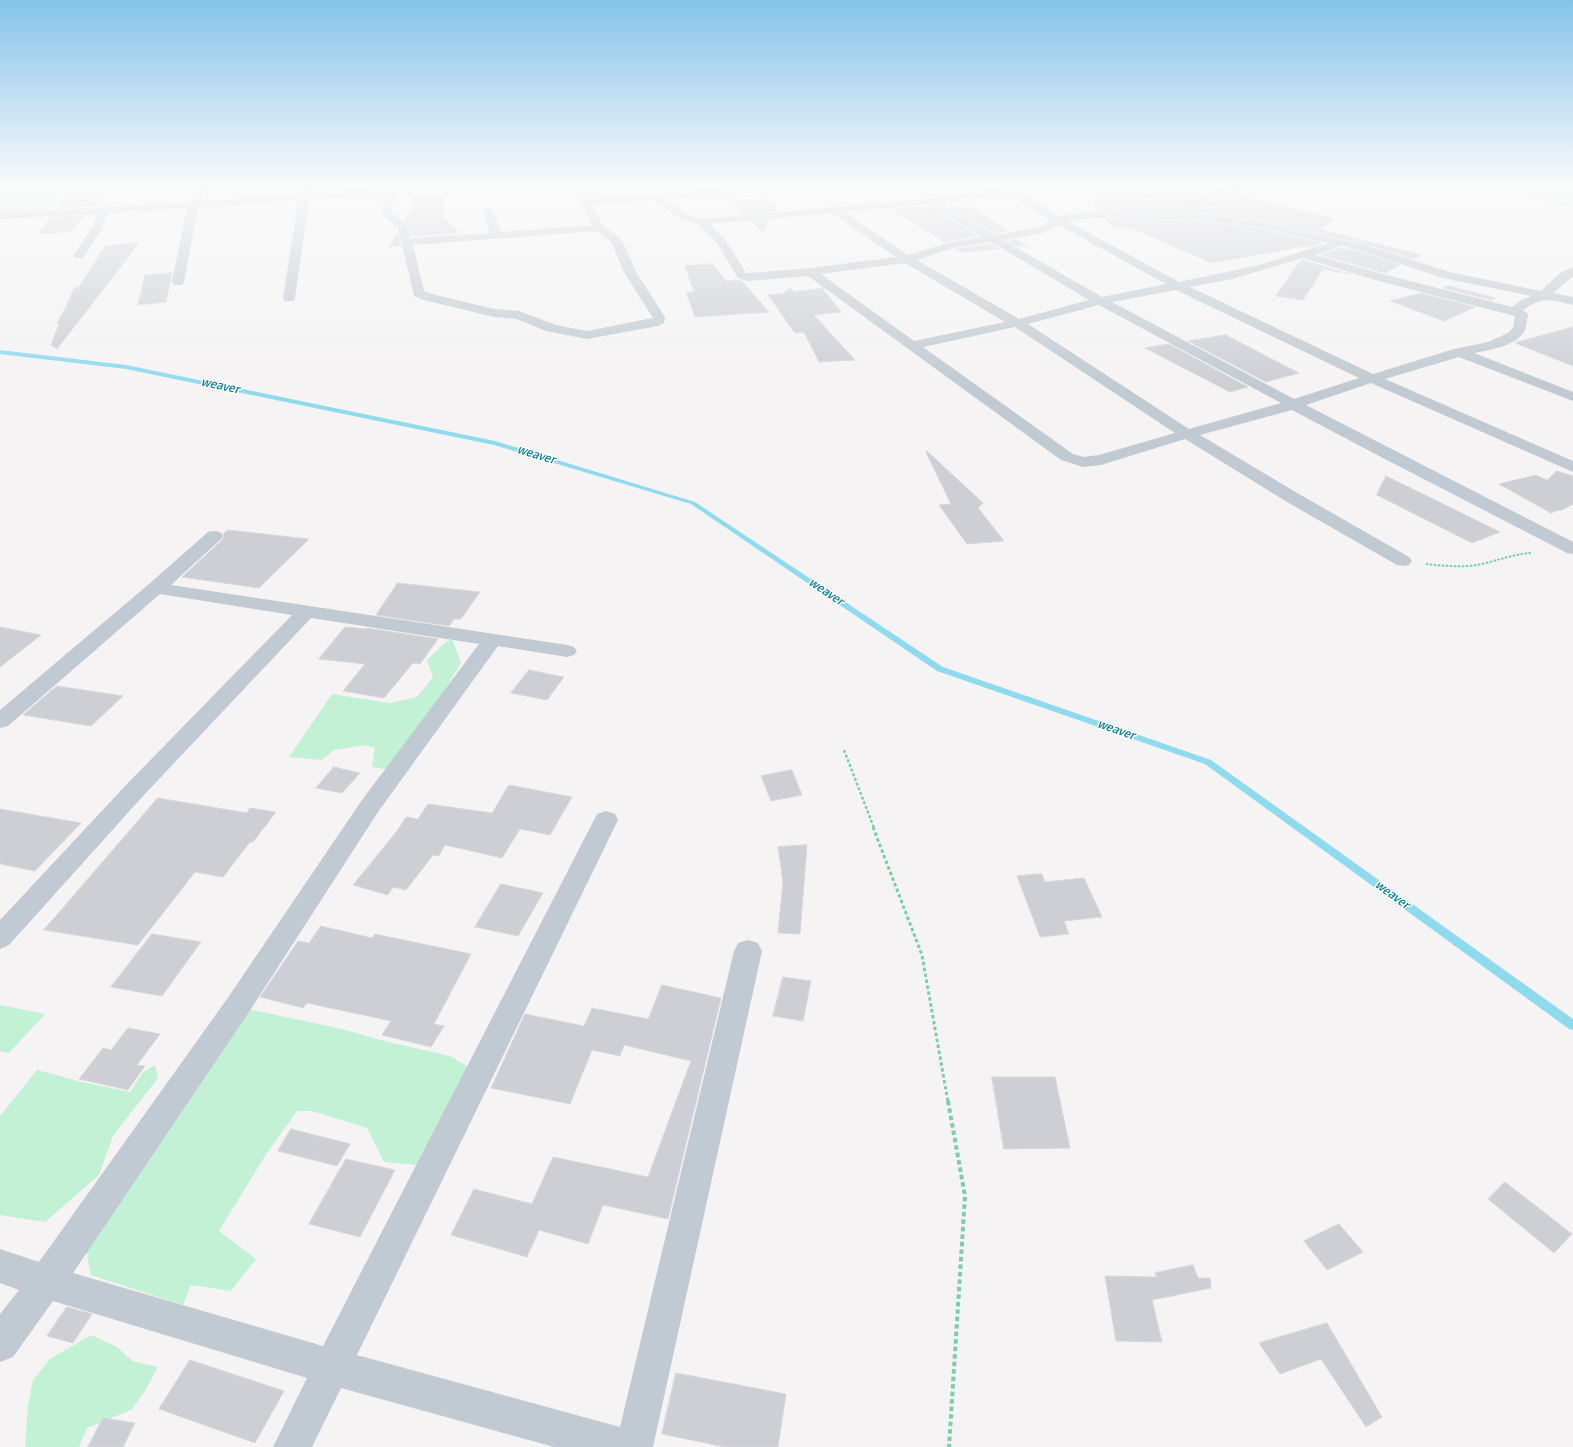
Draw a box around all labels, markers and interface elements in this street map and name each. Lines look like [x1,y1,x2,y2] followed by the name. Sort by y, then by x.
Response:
[199,374,241,398] water label: weaver
[515,442,557,468] water label: weaver
[805,575,847,609] water label: weaver
[1095,716,1137,744] water label: weaver
[1372,877,1412,913] water label: weaver

